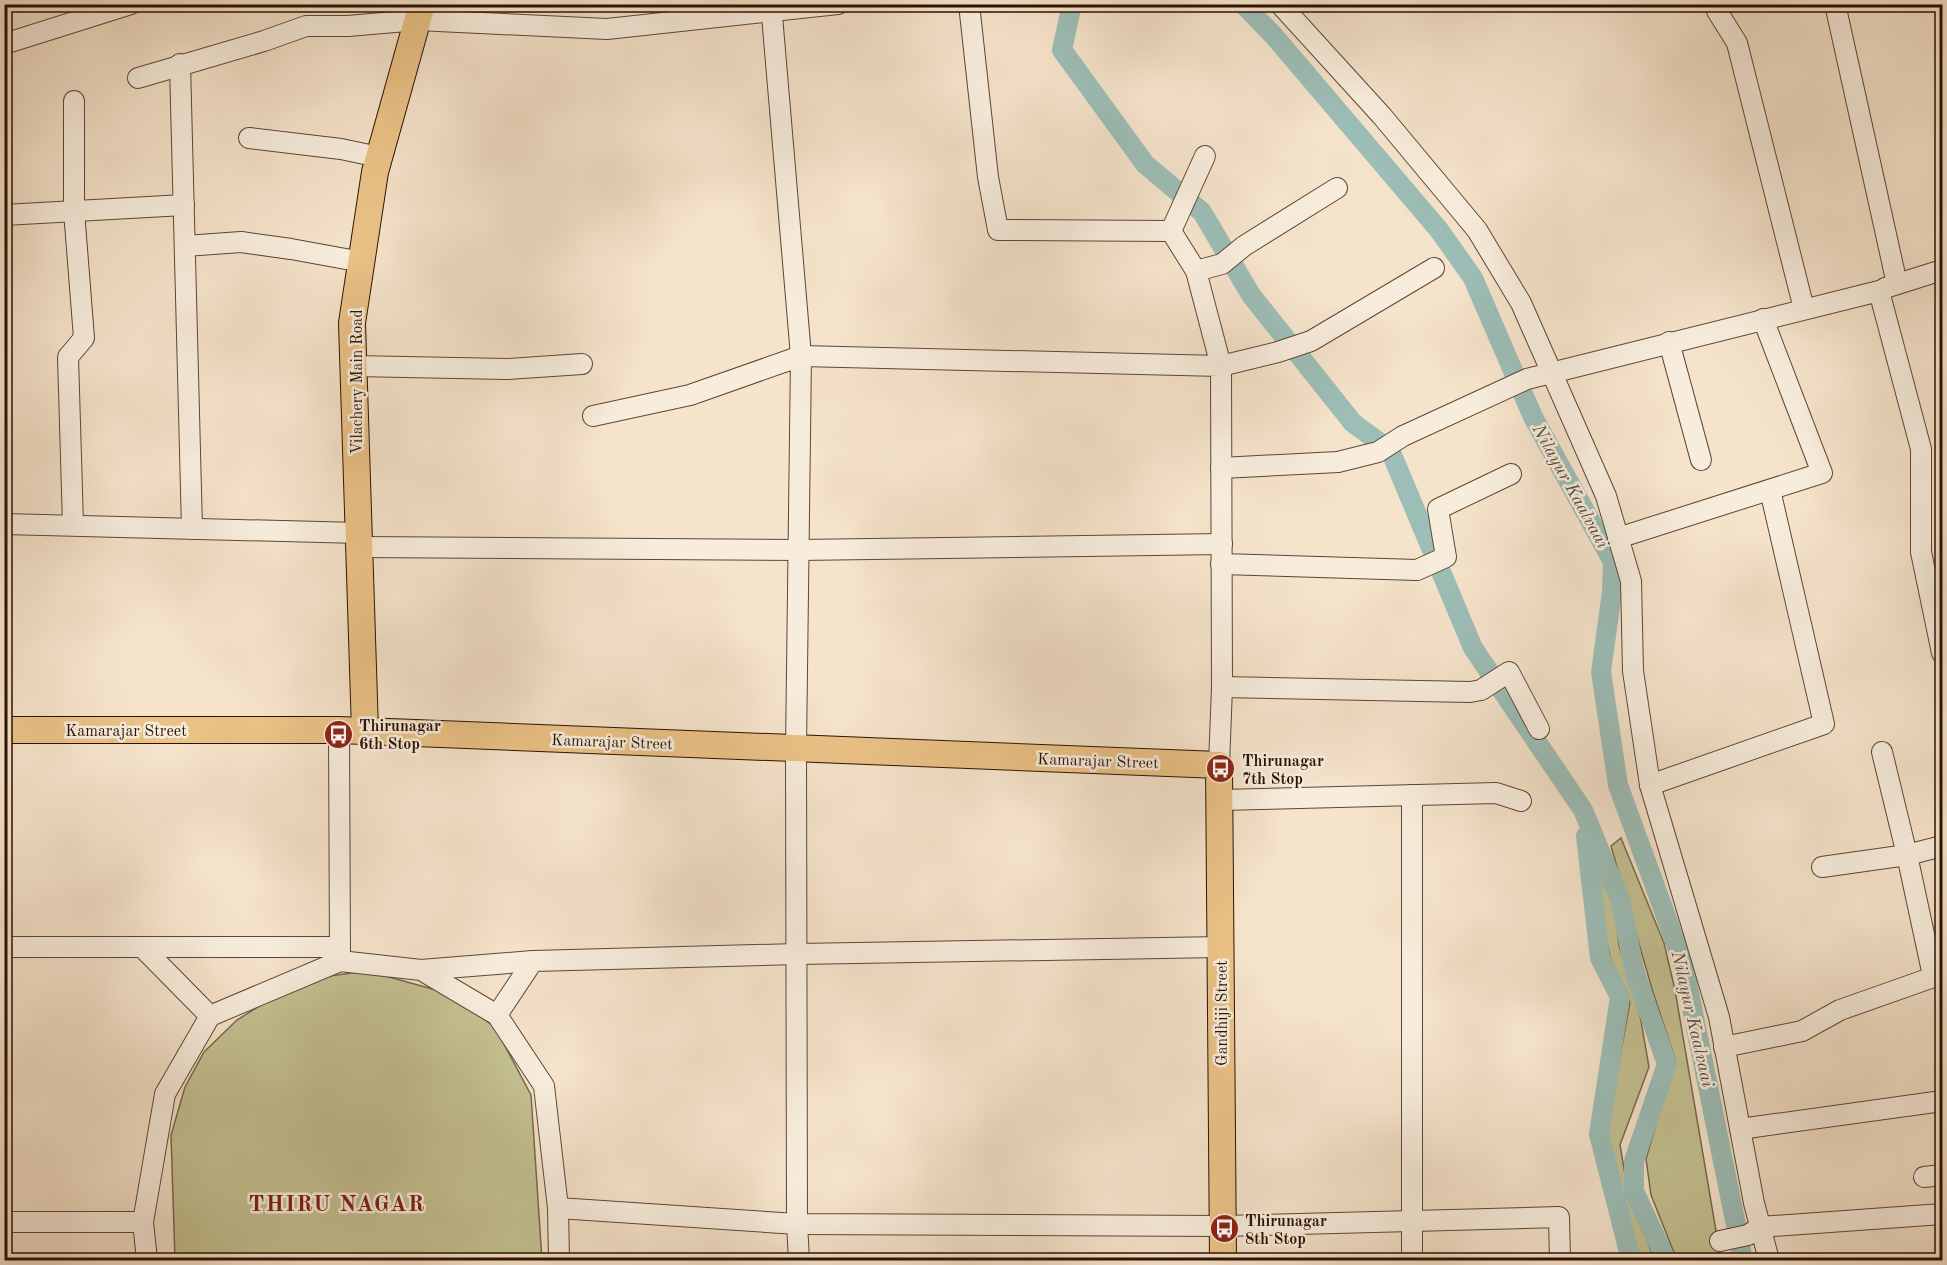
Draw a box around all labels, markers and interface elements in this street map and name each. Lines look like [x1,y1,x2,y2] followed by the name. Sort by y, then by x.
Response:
[350,309,366,455] street label: Vilachery Main Road
[1528,420,1612,552] water label: Nilayur Kaalvaai
[322,718,354,750] bus stop icon: Thirunagar 6th Stop
[359,719,441,753] place label: Thirunagar 6th Stop
[65,724,187,740] street label: Kamarajar Street
[551,733,673,753] street label: Kamarajar Street
[1037,752,1159,772] street label: Kamarajar Street
[1205,753,1237,785] bus stop icon: Thirunagar 7th Stop
[1242,754,1324,788] place label: Thirunagar 7th Stop
[1667,948,1716,1089] water label: Nilayur Kaalvaai
[1215,960,1231,1066] street label: Gandhiji Street
[248,1194,426,1216] district label: THIRU NAGAR
[1208,1213,1240,1245] bus stop icon: Thirunagar 8th Stop
[1245,1214,1327,1248] place label: Thirunagar 8th Stop

